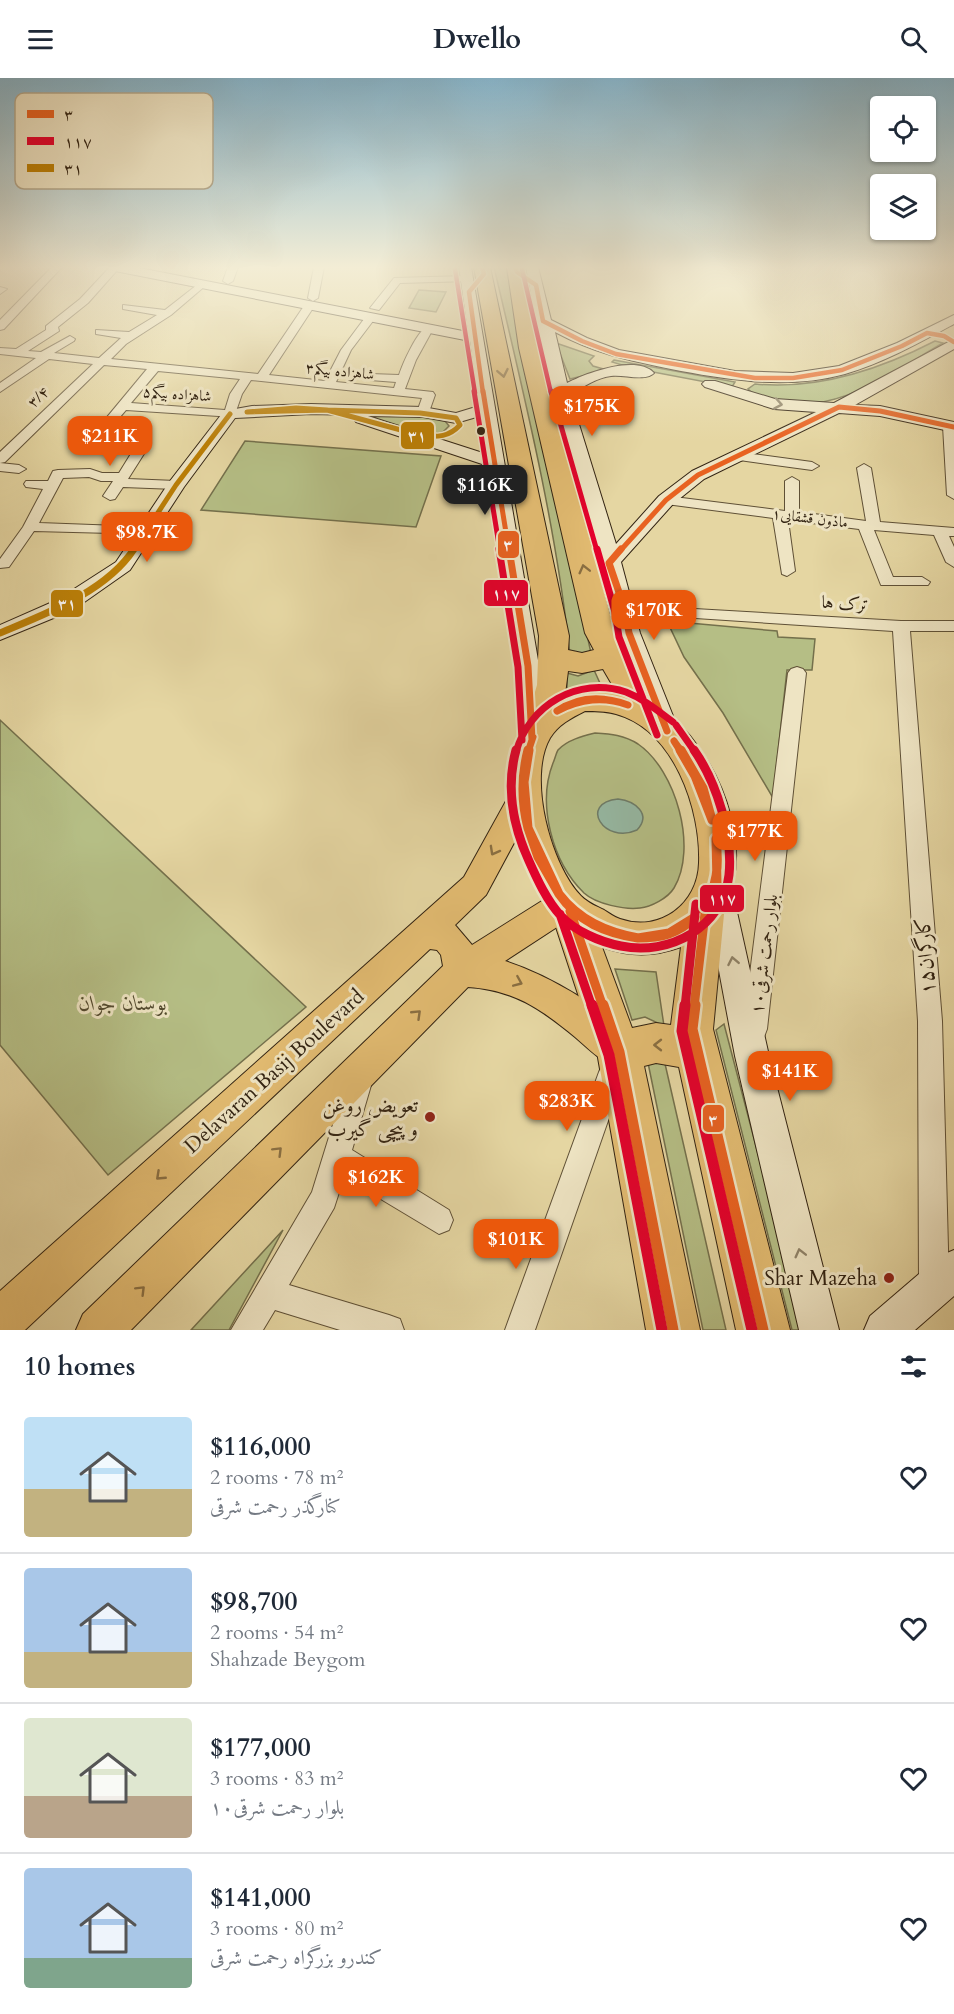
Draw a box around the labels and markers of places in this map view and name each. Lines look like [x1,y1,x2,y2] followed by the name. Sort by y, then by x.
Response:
[550,386,634,437] pin: $175K
[68,416,152,467] pin: $211K
[475,425,487,437] unlabelled marker
[443,465,527,516] pin: $116K
[98,512,196,563] pin: $98.7K
[612,590,696,641] pin: $170K
[713,811,797,862] pin: $177K
[748,1051,832,1102] pin: $141K
[525,1081,609,1132] pin: $283K
[322,1091,419,1144] place label: تعویض روغن و پیچی گیرب
[423,1110,437,1124] marker: تعویض روغن و پیچی گیرب
[334,1157,418,1208] pin: $162K
[474,1219,558,1270] pin: $101K
[764,1264,877,1293] place label: Shar Mazeha
[882,1271,896,1285] marker: Shar Mazeha

